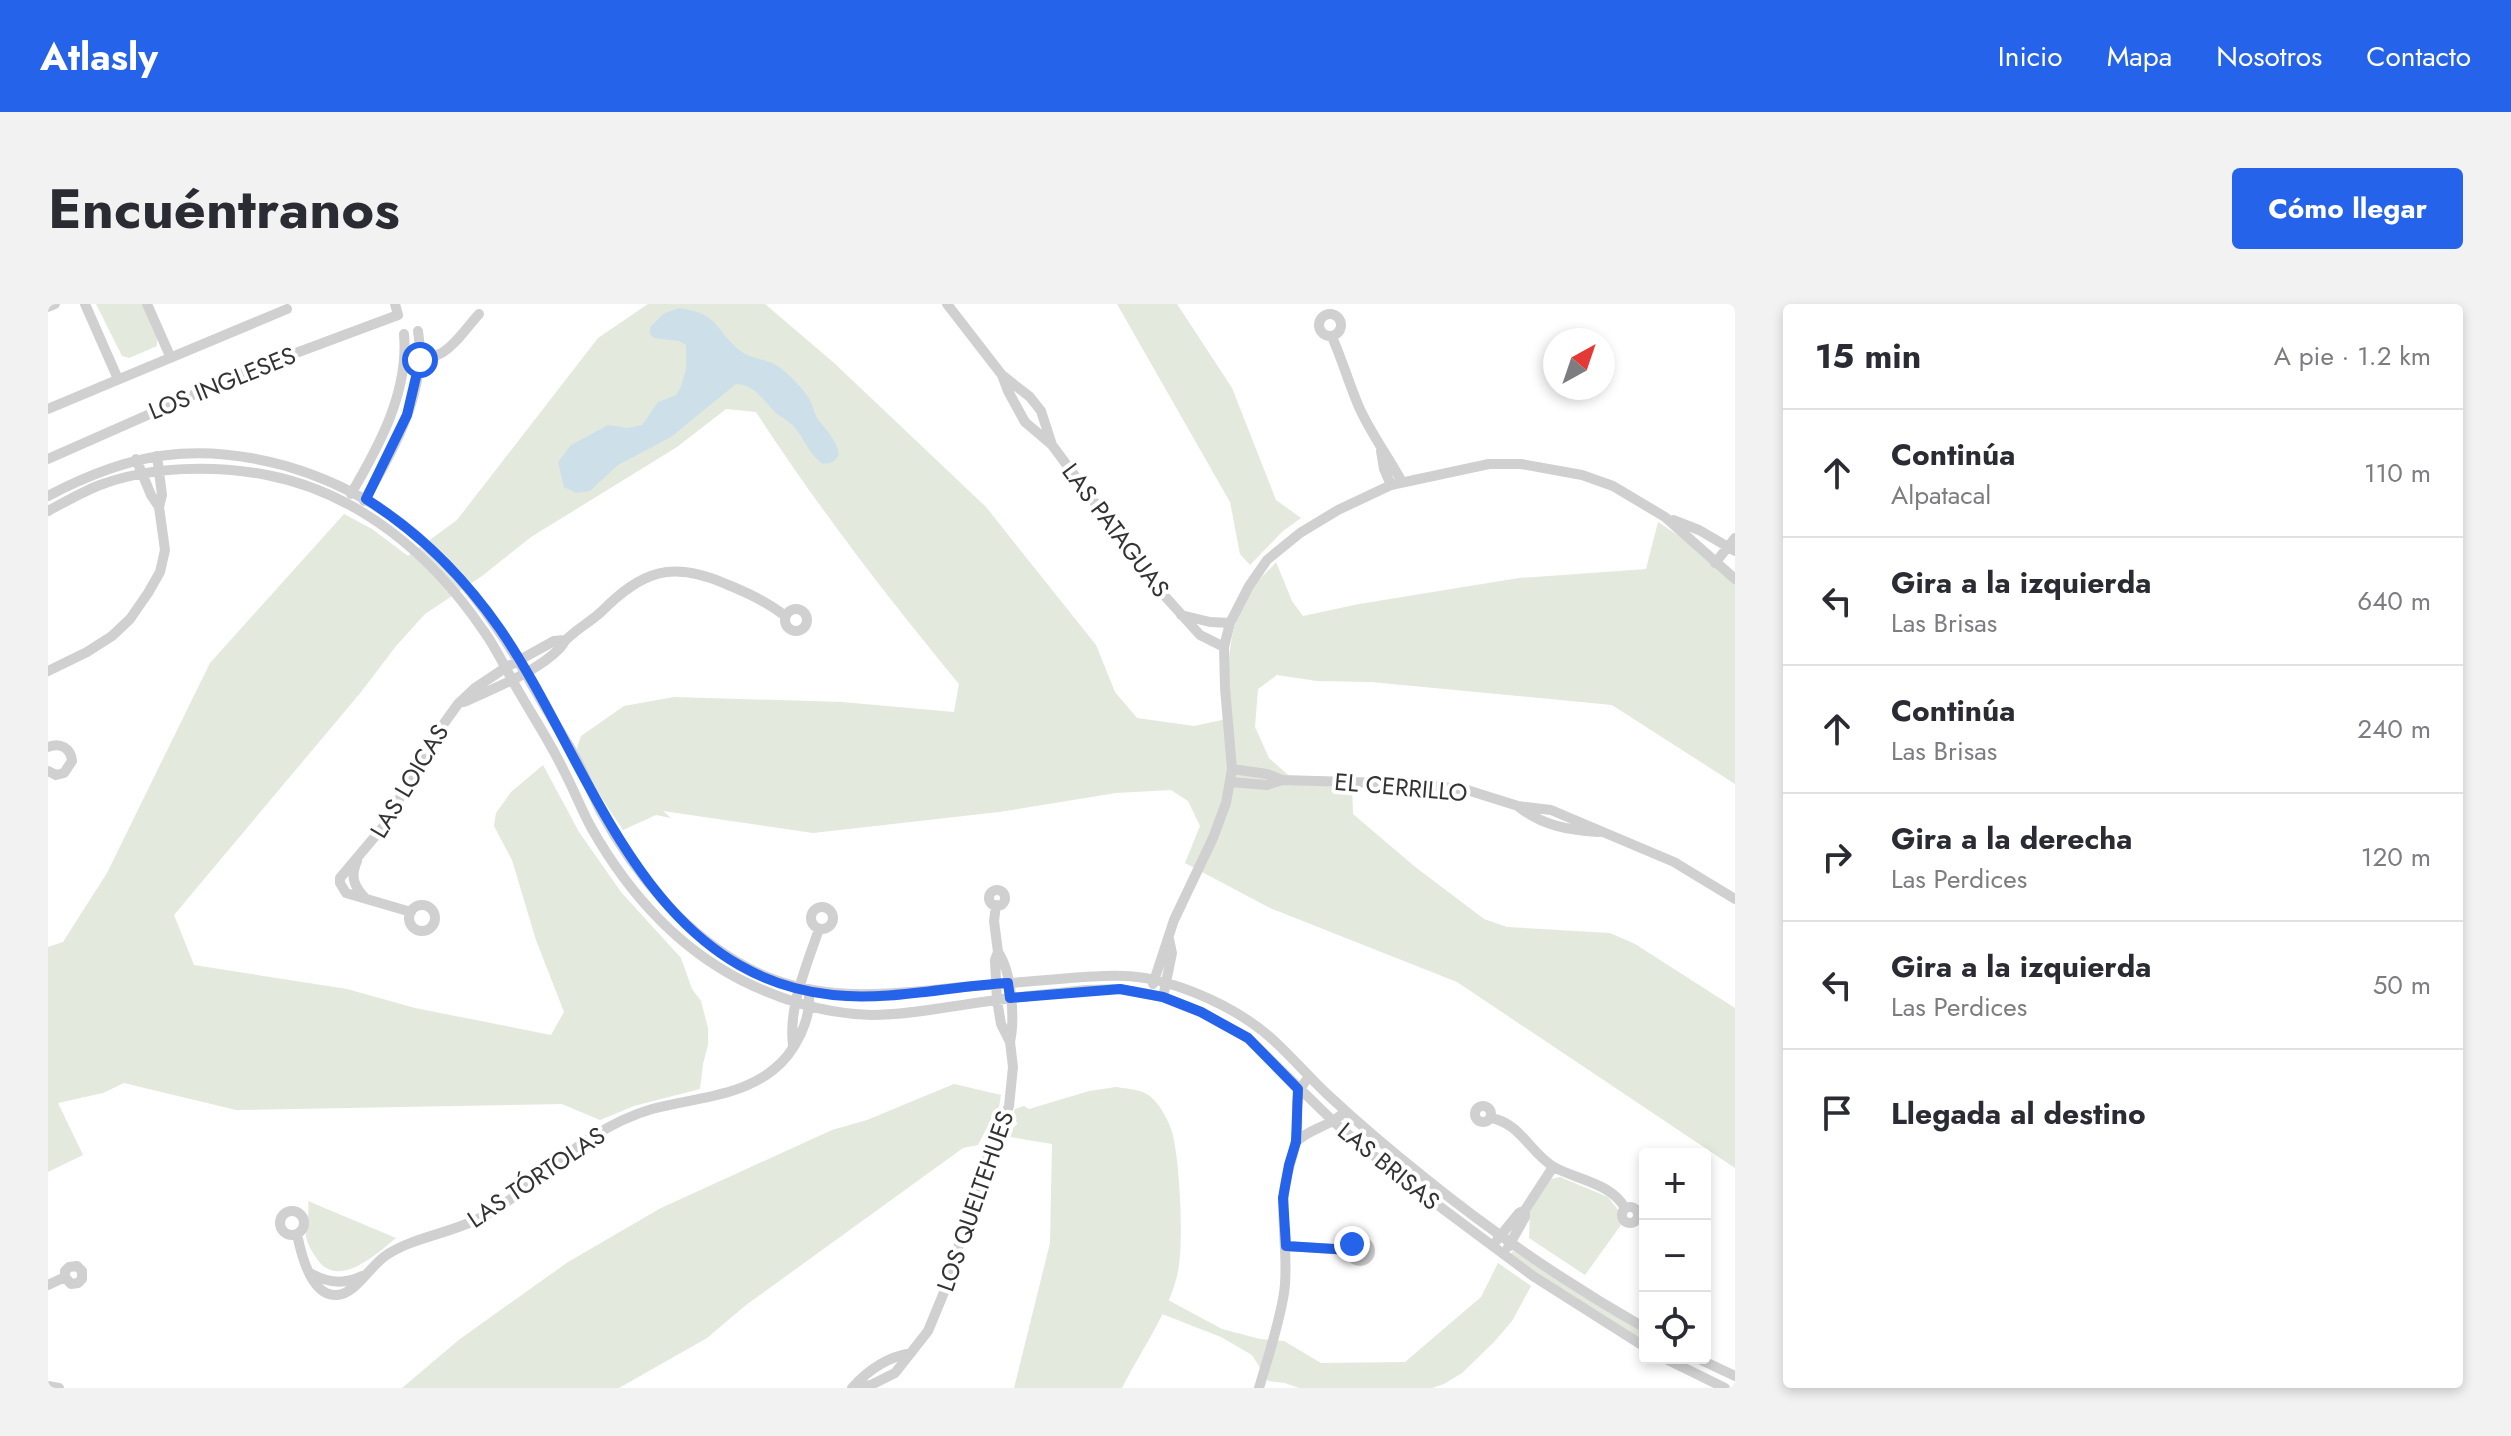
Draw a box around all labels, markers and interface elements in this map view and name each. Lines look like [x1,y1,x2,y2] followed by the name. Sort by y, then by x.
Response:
[40,29,158,84] text: Atlasly
[1998,36,2063,77] text: Inicio
[2107,36,2172,77] text: Mapa
[2216,36,2322,77] text: Nosotros
[2366,36,2471,77] text: Contacto
[48,168,400,249] text: Encuéntranos
[2232,168,2463,249] button: Cómo llegar
[1543,328,1615,400] north arrow
[1815,332,1921,381] text: 15 min
[2274,337,2431,375] text: A pie · 1.2 km
[143,338,301,428] street label: LOS INGLESES
[402,342,438,378] route start
[1891,433,2015,476] text: Continúa
[1815,451,1859,495] icon: ahead
[2364,454,2431,492] text: 110 m
[1054,456,1178,604] street label: LAS PATAGUAS
[1891,476,1991,514] text: Alpatacal
[1891,561,2151,604] text: Gira a la izquierda
[1815,579,1859,623] icon: left
[2357,582,2431,620] text: 640 m
[1891,604,1997,642] text: Las Brisas
[1891,689,2015,732] text: Continúa
[1815,707,1859,751] icon: ahead
[2357,710,2431,748] text: 240 m
[361,717,457,845] street label: LAS LOICAS
[1891,732,1997,770] text: Las Brisas
[1333,764,1469,810] street label: EL CERRILLO
[1891,817,2132,860] text: Gira a la derecha
[1815,835,1859,879] icon: right
[2361,838,2431,876] text: 120 m
[1891,860,2027,898] text: Las Perdices
[1891,945,2151,988] text: Gira a la izquierda
[1815,963,1859,1007] icon: left
[2373,966,2431,1004] text: 50 m
[1891,988,2027,1026] text: Las Perdices
[1815,1091,1859,1135] icon: arrive
[1891,1092,2146,1135] text: Llegada al destino
[928,1106,1022,1296] street label: LOS QUELTEHUES
[1330,1114,1448,1218] street label: LAS BRISAS
[460,1118,612,1236] street label: LAS TÓRTOLAS
[1639,1148,1711,1364] map controls
[1639,1148,1711,1220] button: +
[1639,1220,1711,1292] button: −
[1334,1226,1370,1262] route end
[1639,1292,1711,1364] button: locate

